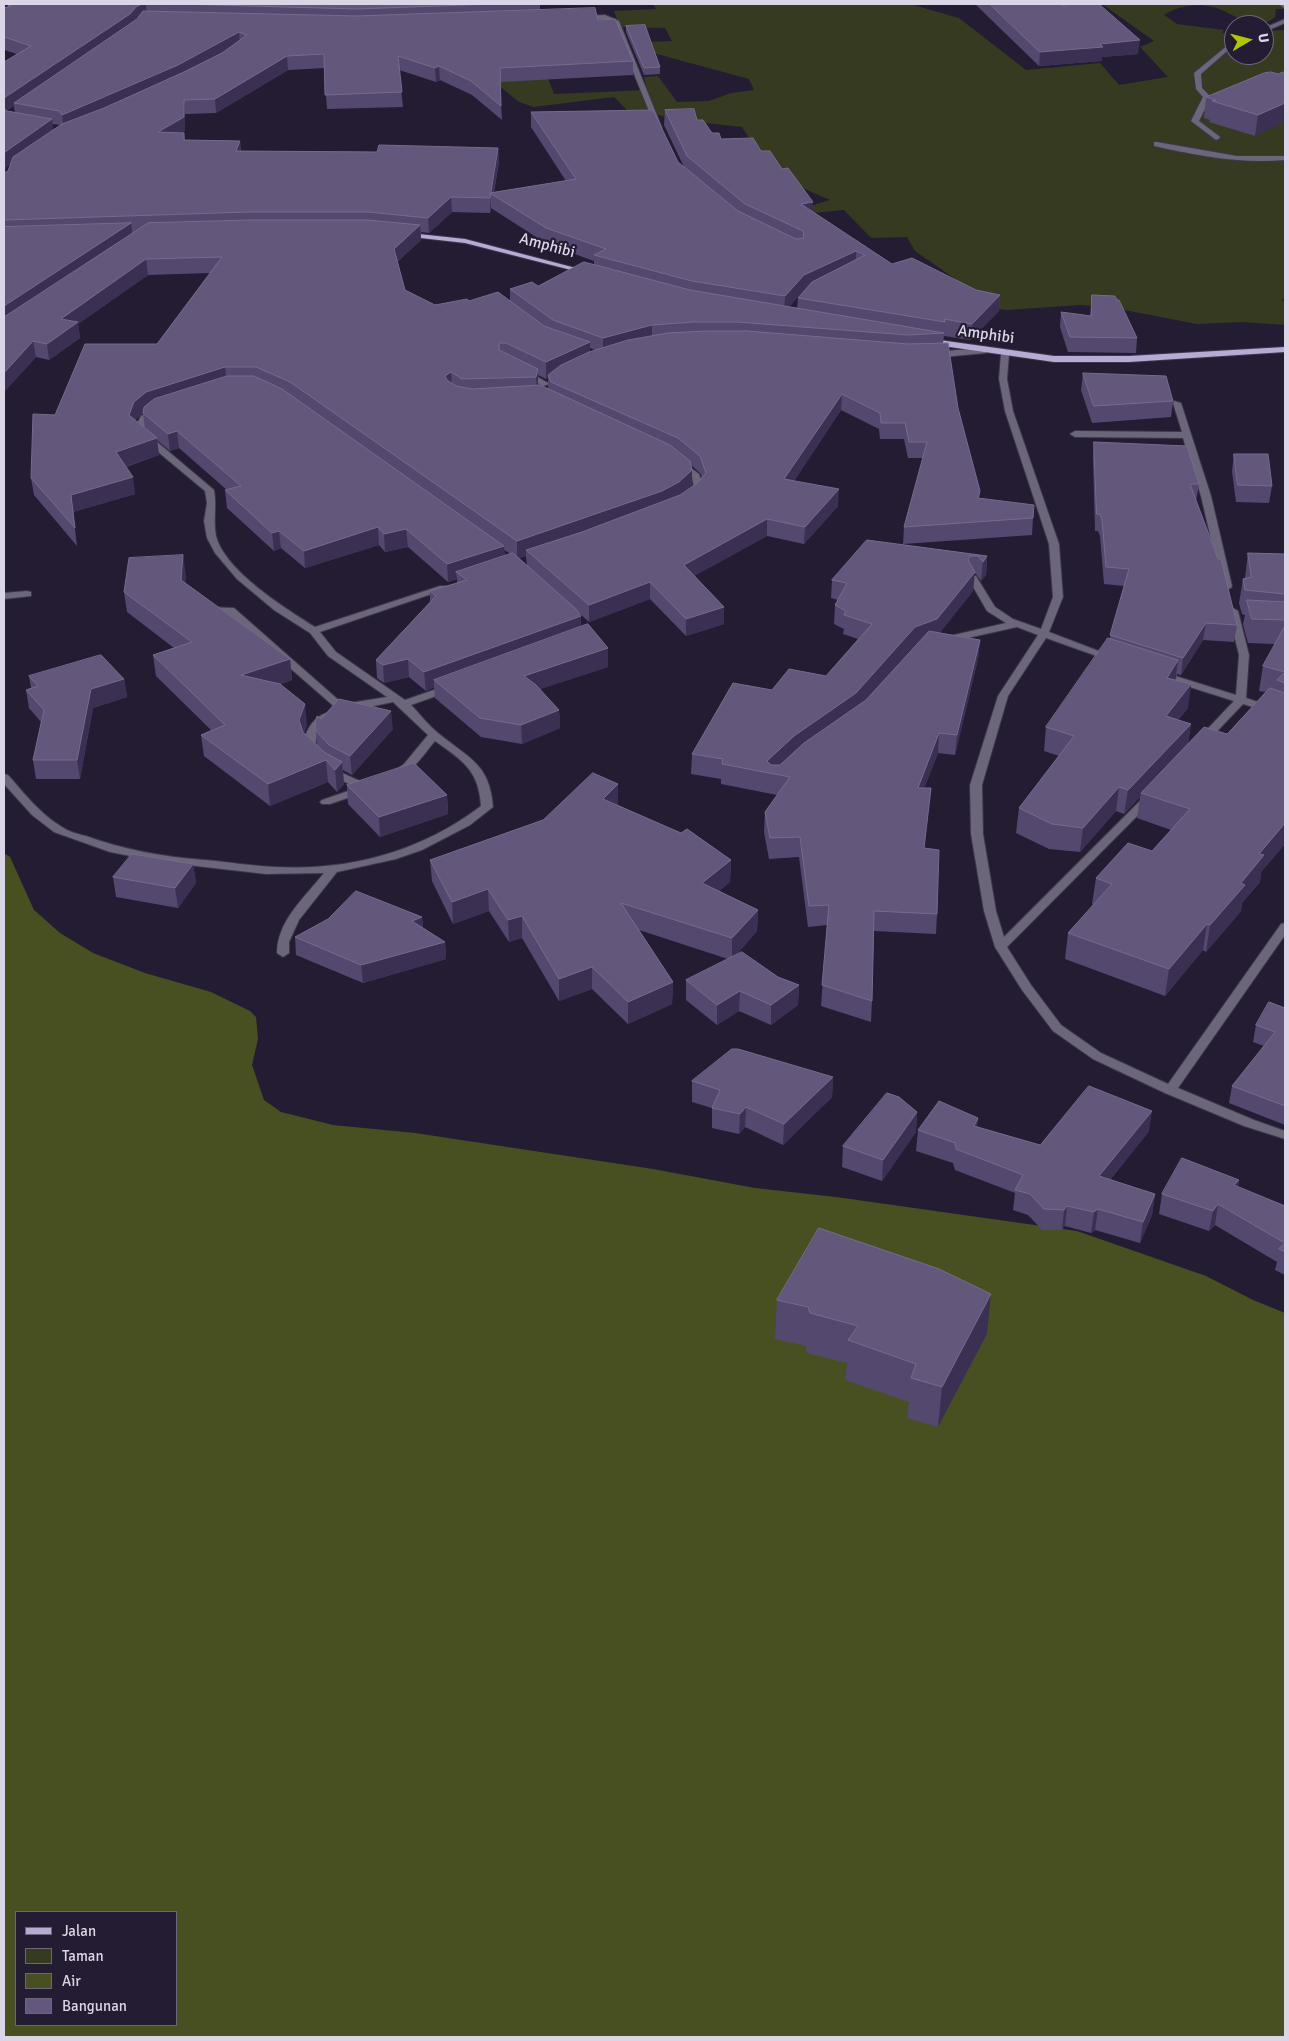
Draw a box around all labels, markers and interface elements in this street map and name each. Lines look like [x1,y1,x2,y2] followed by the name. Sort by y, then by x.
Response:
[1224,15,1274,65] north arrow
[1254,32,1272,44] text: U
[517,229,577,263] street label: Amphibi
[957,322,1015,348] street label: Amphibi
[15,1911,178,2026] legend
[62,1922,96,1940] text: Jalan
[62,1947,104,1965] text: Taman
[62,1972,81,1990] text: Air
[62,1997,127,2015] text: Bangunan

